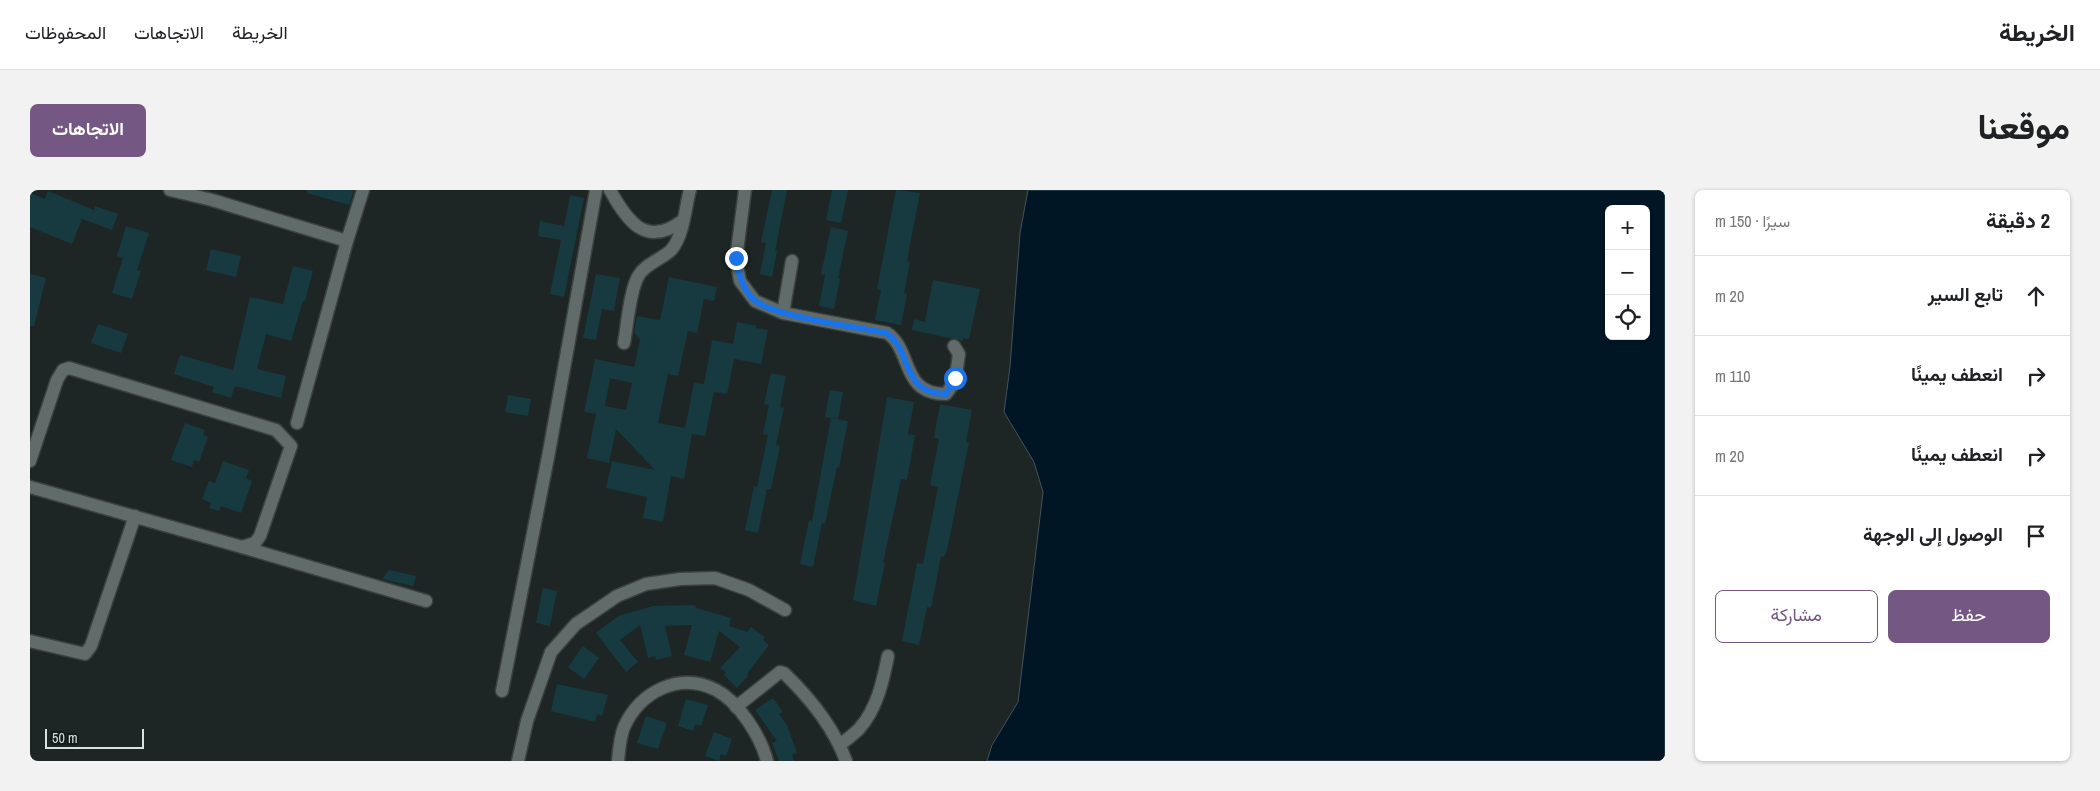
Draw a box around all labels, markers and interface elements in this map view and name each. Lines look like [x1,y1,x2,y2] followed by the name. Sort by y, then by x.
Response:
[1999,16,2075,48] text: الخريطة
[25,20,106,45] text: المحفوظات
[134,20,204,45] text: الاتجاهات
[232,20,288,45] text: الخريطة
[1977,103,2070,150] text: موقعنا
[30,104,146,157] button: الاتجاهات
[1605,205,1650,340] map controls
[1605,205,1650,250] button: +
[1986,206,2050,235] text: 2 دقيقة
[1715,210,1790,232] text: سيرًا · 150 m
[725,247,748,270] route end
[1605,250,1650,295] button: −
[1928,281,2003,307] text: تابع السير
[2022,282,2050,310] icon: ahead
[1715,285,1744,307] text: 20 m
[1605,295,1650,340] button: locate
[1911,361,2003,387] text: انعطف يمينًا
[2022,362,2050,390] icon: right
[1715,365,1751,387] text: 110 m
[944,367,967,390] route start
[1911,441,2003,467] text: انعطف يمينًا
[2022,442,2050,470] icon: right
[1715,445,1744,467] text: 20 m
[1863,521,2003,547] text: الوصول إلى الوجهة
[2022,522,2050,550] icon: arrive
[1715,590,1878,643] button: مشاركة
[1888,590,2050,643] button: حفظ
[45,726,144,749] scale bar
[52,729,78,747] text: 50 m

